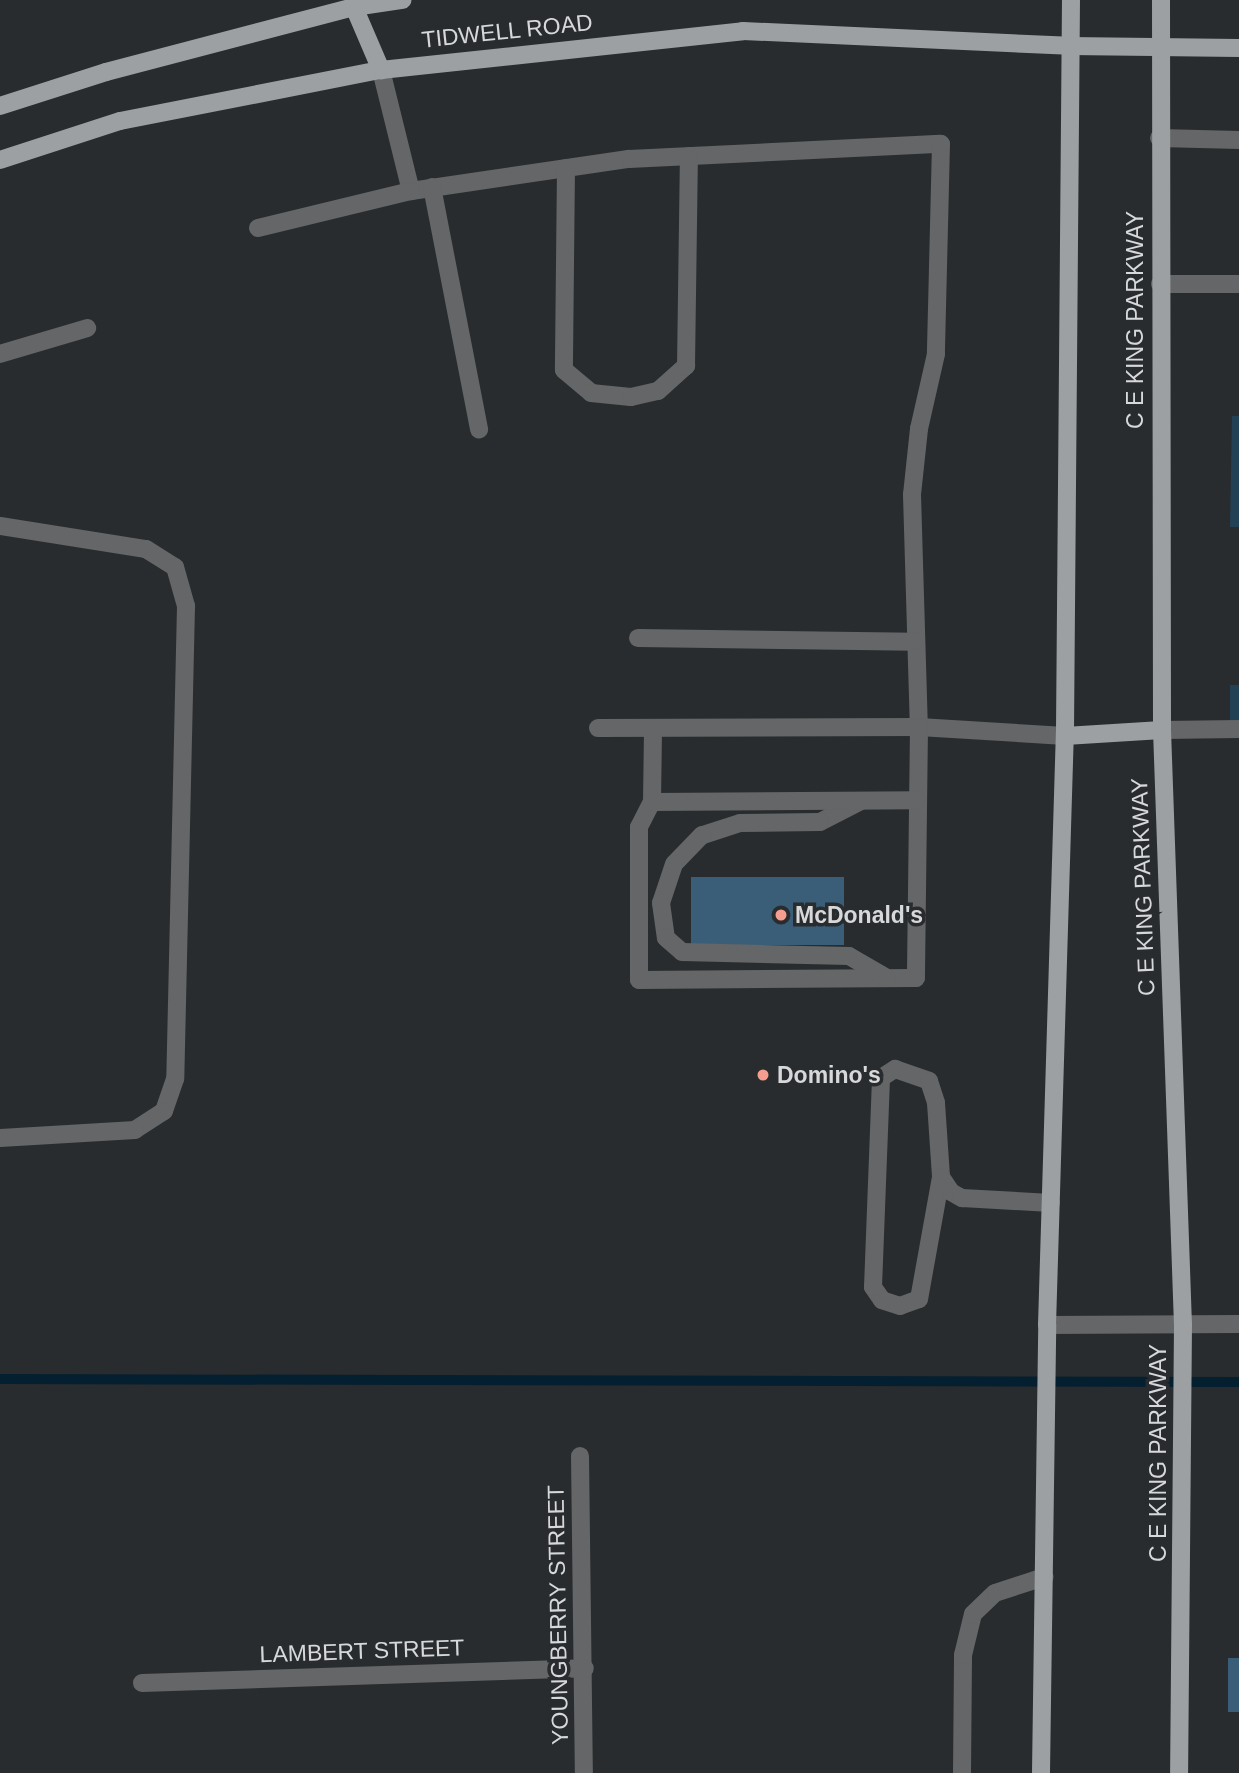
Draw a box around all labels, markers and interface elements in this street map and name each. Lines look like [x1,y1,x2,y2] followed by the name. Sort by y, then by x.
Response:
[420,8,594,54] street label: TIDWELL ROAD
[1121,211,1149,429] street label: C E KING PARKWAY
[1125,778,1161,996] street label: C E KING PARKWAY
[795,901,923,929] place label: McDonald's
[773,907,789,923] marker: McDonald's
[777,1061,881,1089] place label: Domino's
[755,1067,771,1083] marker: Domino's
[1144,1344,1172,1562] street label: C E KING PARKWAY
[542,1485,574,1745] street label: YOUNGBERRY STREET
[259,1634,465,1668] street label: LAMBERT STREET

